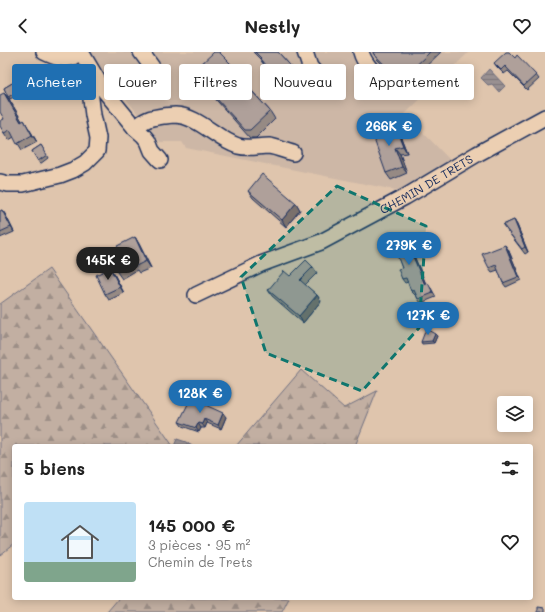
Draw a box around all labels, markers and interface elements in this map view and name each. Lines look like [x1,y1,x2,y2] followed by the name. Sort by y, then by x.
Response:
[244,14,301,38] text: Nestly
[12,15,34,37] icon: back
[511,15,533,37] icon: heart
[12,64,96,100] chip: Acheter
[104,64,171,100] chip: Louer
[179,64,252,100] chip: Filtres
[260,64,346,100] chip: Nouveau
[354,64,474,100] chip: Appartement
[356,113,422,147] pin: 266K €
[366,117,412,134] text: 266K €
[377,150,476,217] street label: CHEMIN DE TRETS
[376,232,442,266] pin: 279K €
[386,236,432,253] text: 279K €
[75,247,141,281] pin: 145K €
[85,251,131,268] text: 145K €
[395,302,461,336] pin: 127K €
[406,306,450,323] text: 127K €
[167,380,233,414] pin: 128K €
[178,384,222,401] text: 128K €
[497,396,533,432] map controls
[497,396,533,432] button: layers
[24,457,85,479] text: 5 biens
[499,457,521,479] icon: filters
[148,514,235,536] text: 145 000 €
[56,518,104,566] icon: home
[499,531,521,553] icon: heart
[148,536,251,553] text: 3 pièces · 95 m²
[148,553,253,570] text: Chemin de Trets

